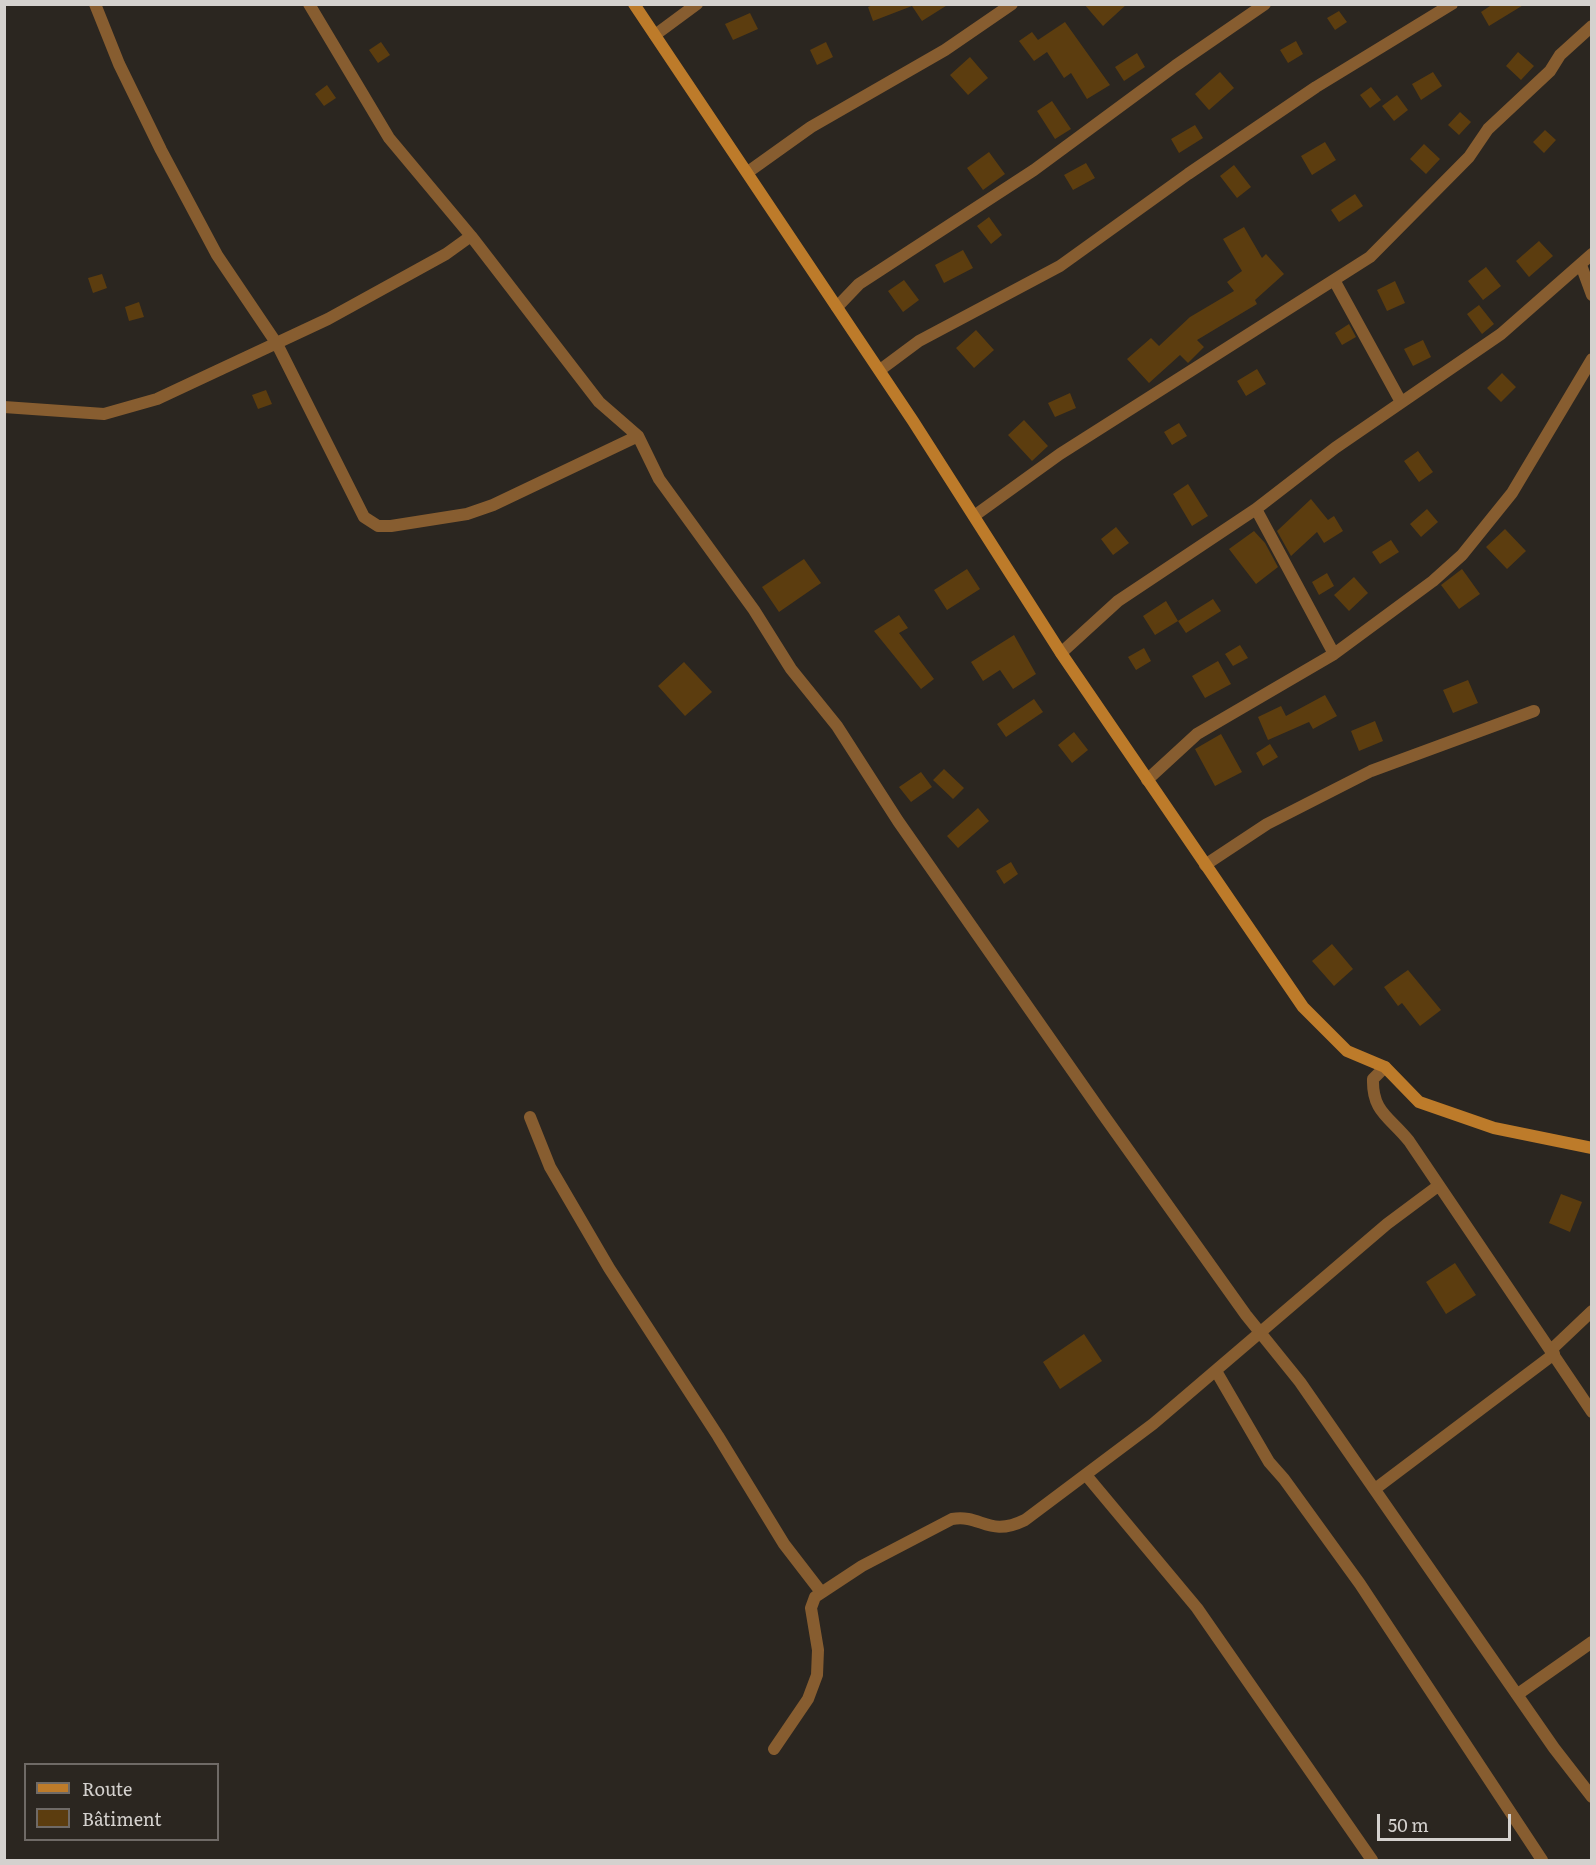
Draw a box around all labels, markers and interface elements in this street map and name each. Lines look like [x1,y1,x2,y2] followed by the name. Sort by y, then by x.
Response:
[24,1763,219,1841] legend
[82,1775,132,1802] text: Route
[1380,1802,1514,1840] scale bar
[82,1805,161,1832] text: Bâtiment
[1388,1811,1429,1838] text: 50 m

